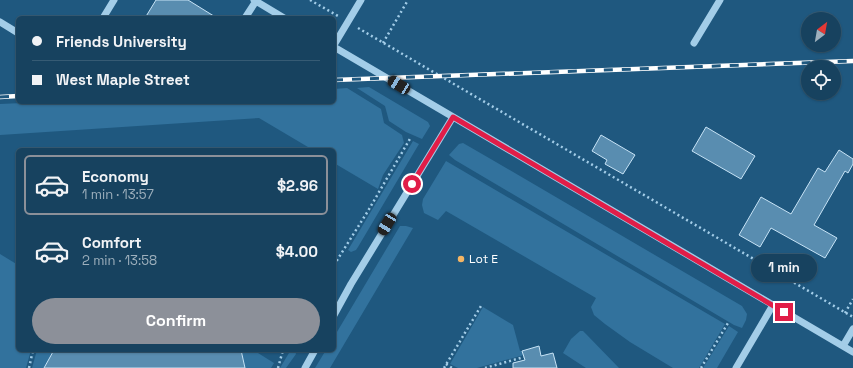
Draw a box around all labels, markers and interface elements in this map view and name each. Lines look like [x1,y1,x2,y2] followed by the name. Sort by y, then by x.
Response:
[801,12,841,52] north arrow
[801,12,841,100] map controls
[56,32,187,51] text: Friends University
[801,60,841,100] button: locate
[56,70,190,89] text: West Maple Street
[386,74,412,96] car
[34,167,70,203] icon: car
[82,167,149,186] text: Economy
[403,175,421,193] route start
[277,176,318,195] text: $2.96
[82,186,154,203] text: 1 min · 13:57
[376,211,398,237] car
[34,233,70,269] icon: car
[82,233,142,252] text: Comfort
[276,242,318,261] text: $4.00
[469,251,498,267] place label: Lot E
[82,252,157,269] text: 2 min · 13:58
[456,254,466,264] marker: Lot E
[751,254,817,282] callout: 1 min
[768,259,800,276] text: 1 min
[32,298,320,344] button: Confirm
[775,303,793,321] route end

